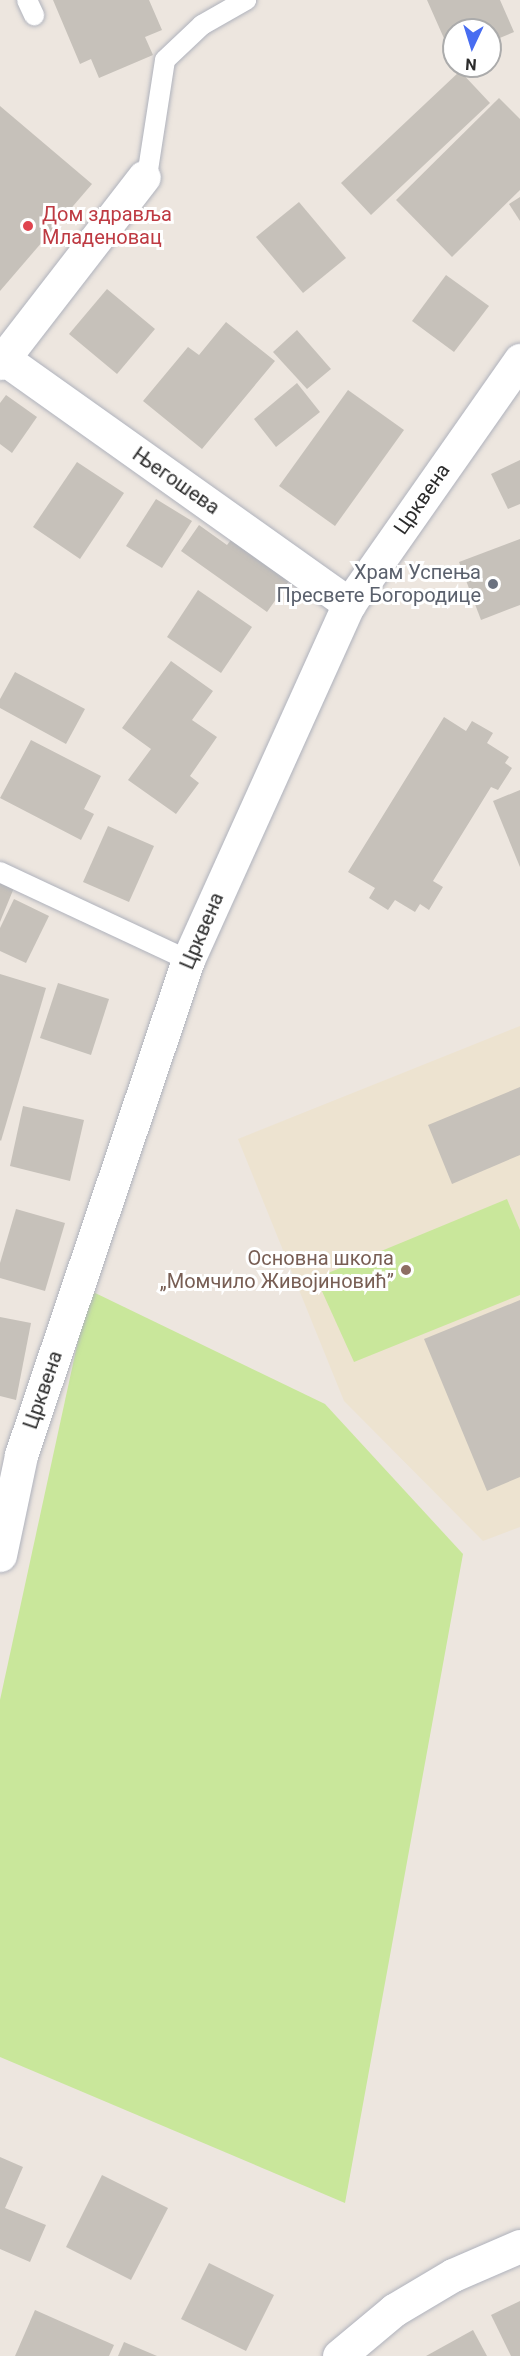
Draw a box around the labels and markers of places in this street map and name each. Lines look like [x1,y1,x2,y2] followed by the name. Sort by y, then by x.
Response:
[42,202,172,249] place label: Дом здравља Младеновац
[19,217,37,235] marker: Дом здравља Младеновац
[276,560,481,607] place label: Храм Успења Пресвете Богородице
[486,577,500,591] marker: Храм Успења Пресвете Богородице
[160,1246,394,1293] place label: Основна школа „Момчило Живојиновић”
[399,1263,413,1277] marker: Основна школа „Момчило Живојиновић”

